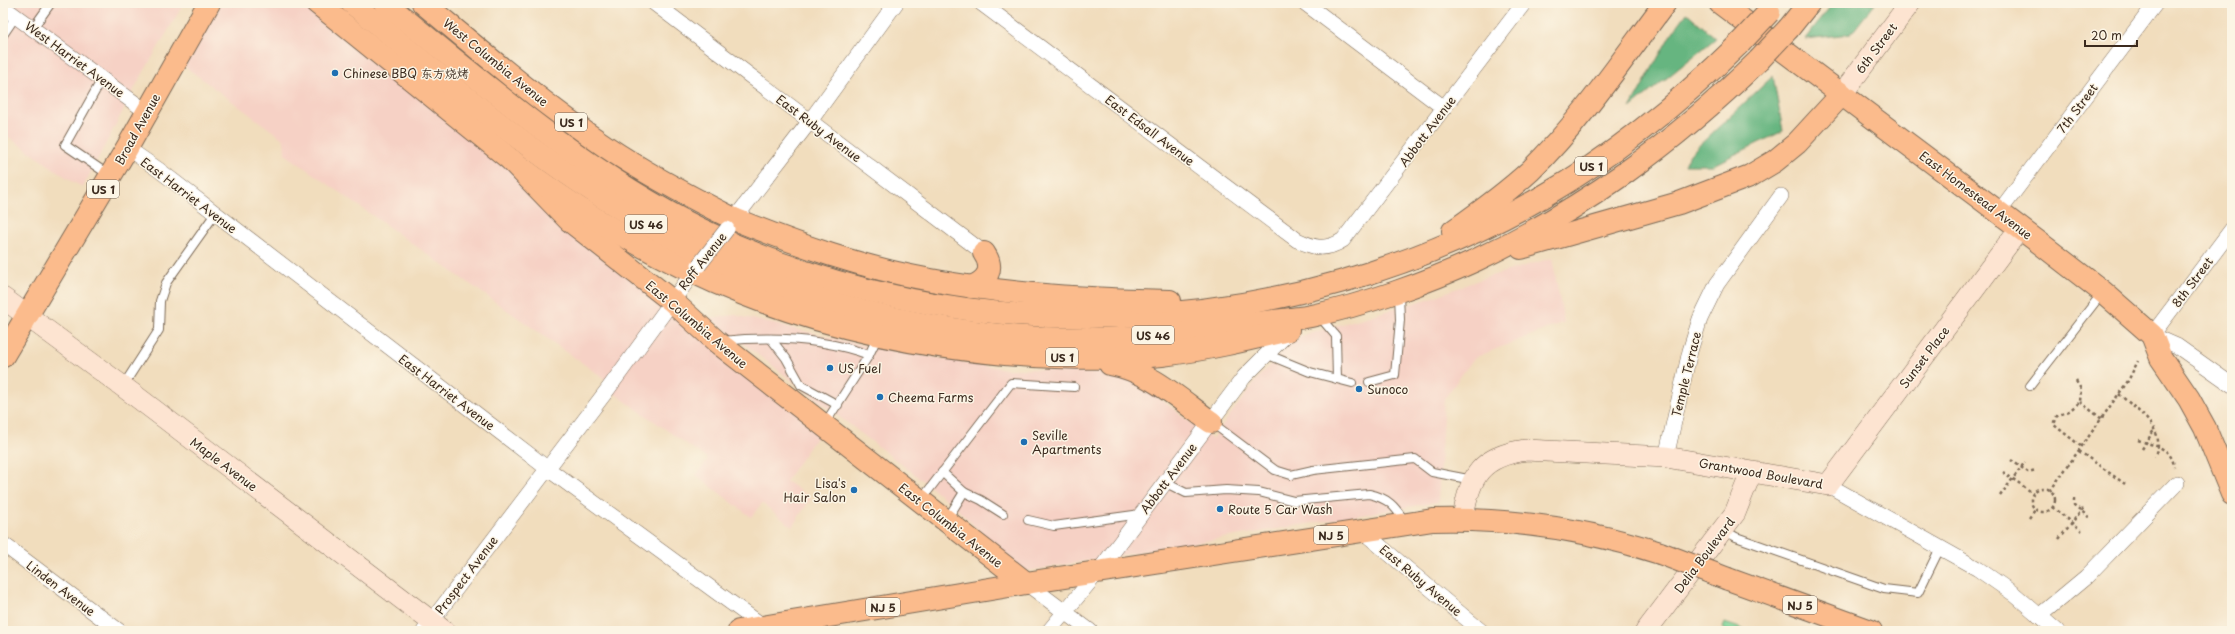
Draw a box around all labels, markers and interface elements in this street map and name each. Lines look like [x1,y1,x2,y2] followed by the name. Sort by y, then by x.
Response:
[439,14,553,110] street label: West Columbia Avenue
[21,17,129,102] street label: West Harriet Avenue
[1851,19,1901,77] street label: 6th Street
[2085,22,2137,48] scale bar
[2091,26,2122,44] text: 20 m
[343,64,469,82] place label: Chinese BBQ 东方烧烤
[330,68,340,78] marker: Chinese BBQ 东方烧烤
[2052,79,2102,137] street label: 7th Street
[110,90,164,168] street label: Broad Avenue
[773,90,866,166] street label: East Ruby Avenue
[1102,90,1199,170] street label: East Edsall Avenue
[1394,91,1460,170] street label: Abbott Avenue
[555,113,587,131] road number: US 1
[1916,147,2037,244] street label: East Homestead Avenue
[137,153,241,237] street label: East Harriet Avenue
[1575,157,1607,175] road number: US 1
[87,180,119,198] road number: US 1
[625,215,667,233] road number: US 46
[674,228,731,294] street label: Roff Avenue
[2167,253,2217,311] street label: 8th Street
[642,276,752,372] street label: East Columbia Avenue
[1895,322,1954,392] street label: Sunset Place
[1132,326,1174,344] road number: US 46
[1667,330,1705,418] street label: Temple Terrace
[1046,348,1078,366] road number: US 1
[395,350,499,434] street label: East Harriet Avenue
[838,359,881,377] place label: US Fuel
[825,363,835,373] marker: US Fuel
[1367,380,1409,398] place label: Sunoco
[1354,384,1364,394] marker: Sunoco
[888,388,974,406] place label: Cheema Farms
[875,392,885,402] marker: Cheema Farms
[1032,426,1102,458] place label: Seville Apartments
[187,433,262,495] street label: Maple Avenue
[1019,437,1029,447] marker: Seville Apartments
[1135,438,1201,517] street label: Abbott Avenue
[1698,453,1825,493] street label: Grantwood Boulevard
[784,474,847,506] place label: Lisa's Hair Salon
[895,479,1007,572] street label: East Columbia Avenue
[849,485,859,495] marker: Lisa's Hair Salon
[1228,500,1332,518] place label: Route 5 Car Wash
[1215,504,1225,514] marker: Route 5 Car Wash
[1669,513,1739,597] street label: Delia Boulevard
[1314,526,1348,544] road number: NJ 5
[430,531,502,618] street label: Prospect Avenue
[1376,540,1466,620] street label: East Ruby Avenue
[23,556,100,620] street label: Linden Avenue
[1783,596,1817,614] road number: NJ 5
[866,598,900,616] road number: NJ 5

